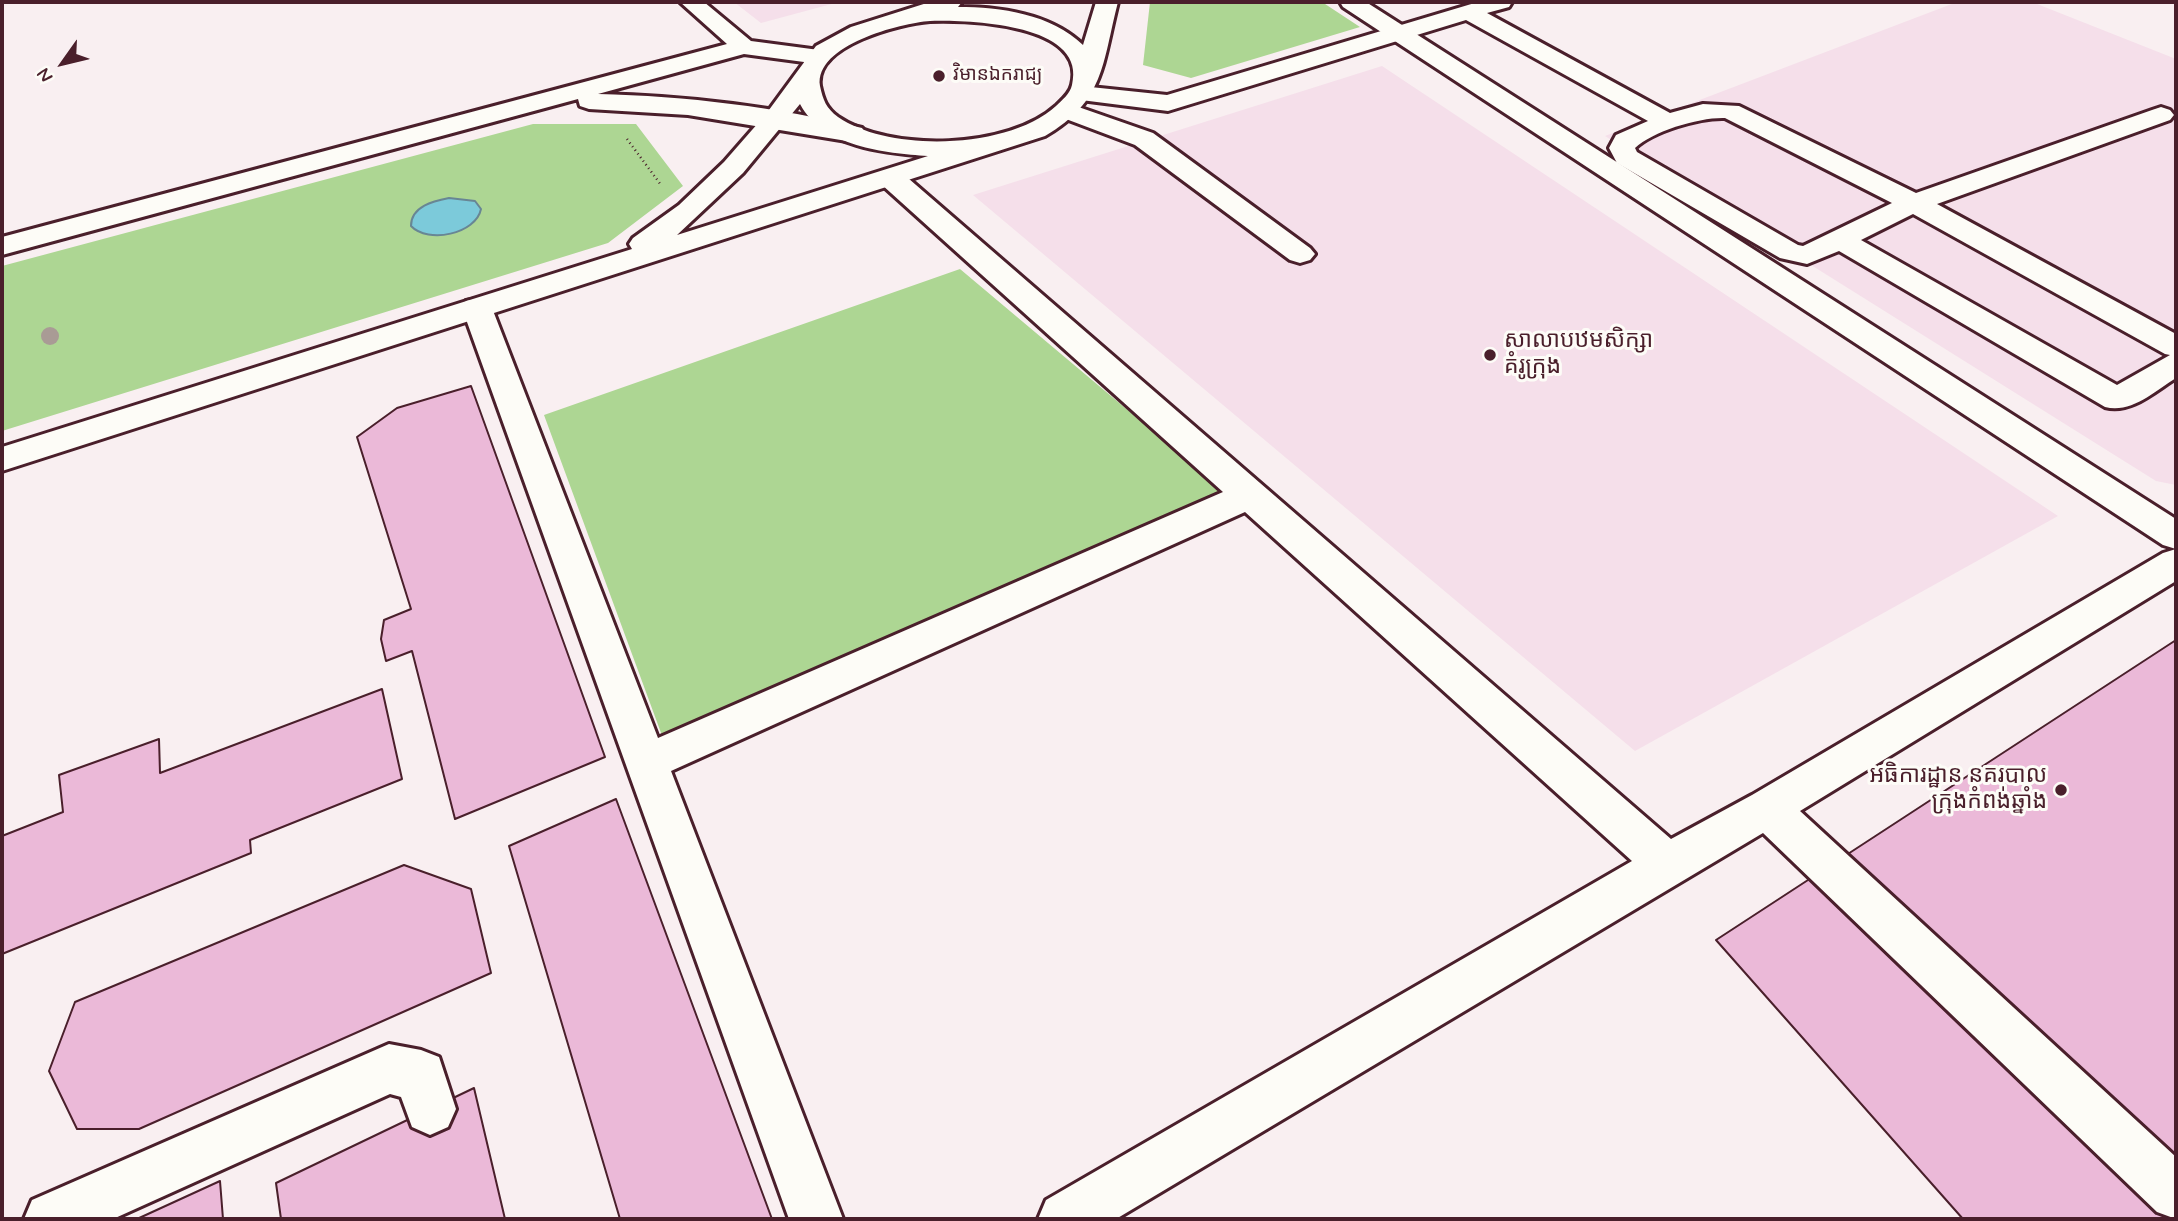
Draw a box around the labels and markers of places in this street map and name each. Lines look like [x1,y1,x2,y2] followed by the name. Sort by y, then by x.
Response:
[953,65,1042,87] place label: វិមានឯករាជ្យ
[931,68,947,84] marker: វិមានឯករាជ្យ
[1504,328,1653,382] place label: សាលាបឋមសិក្សា គំរូក្រុង
[1482,347,1498,363] marker: សាលាបឋមសិក្សា គំរូក្រុង
[1869,763,2047,817] place label: អធិការដ្ឋាន នគរបាល ក្រុងកំពង់ឆ្នាំង
[2053,782,2069,798] marker: អធិការដ្ឋាន នគរបាល ក្រុងកំពង់ឆ្នាំង

